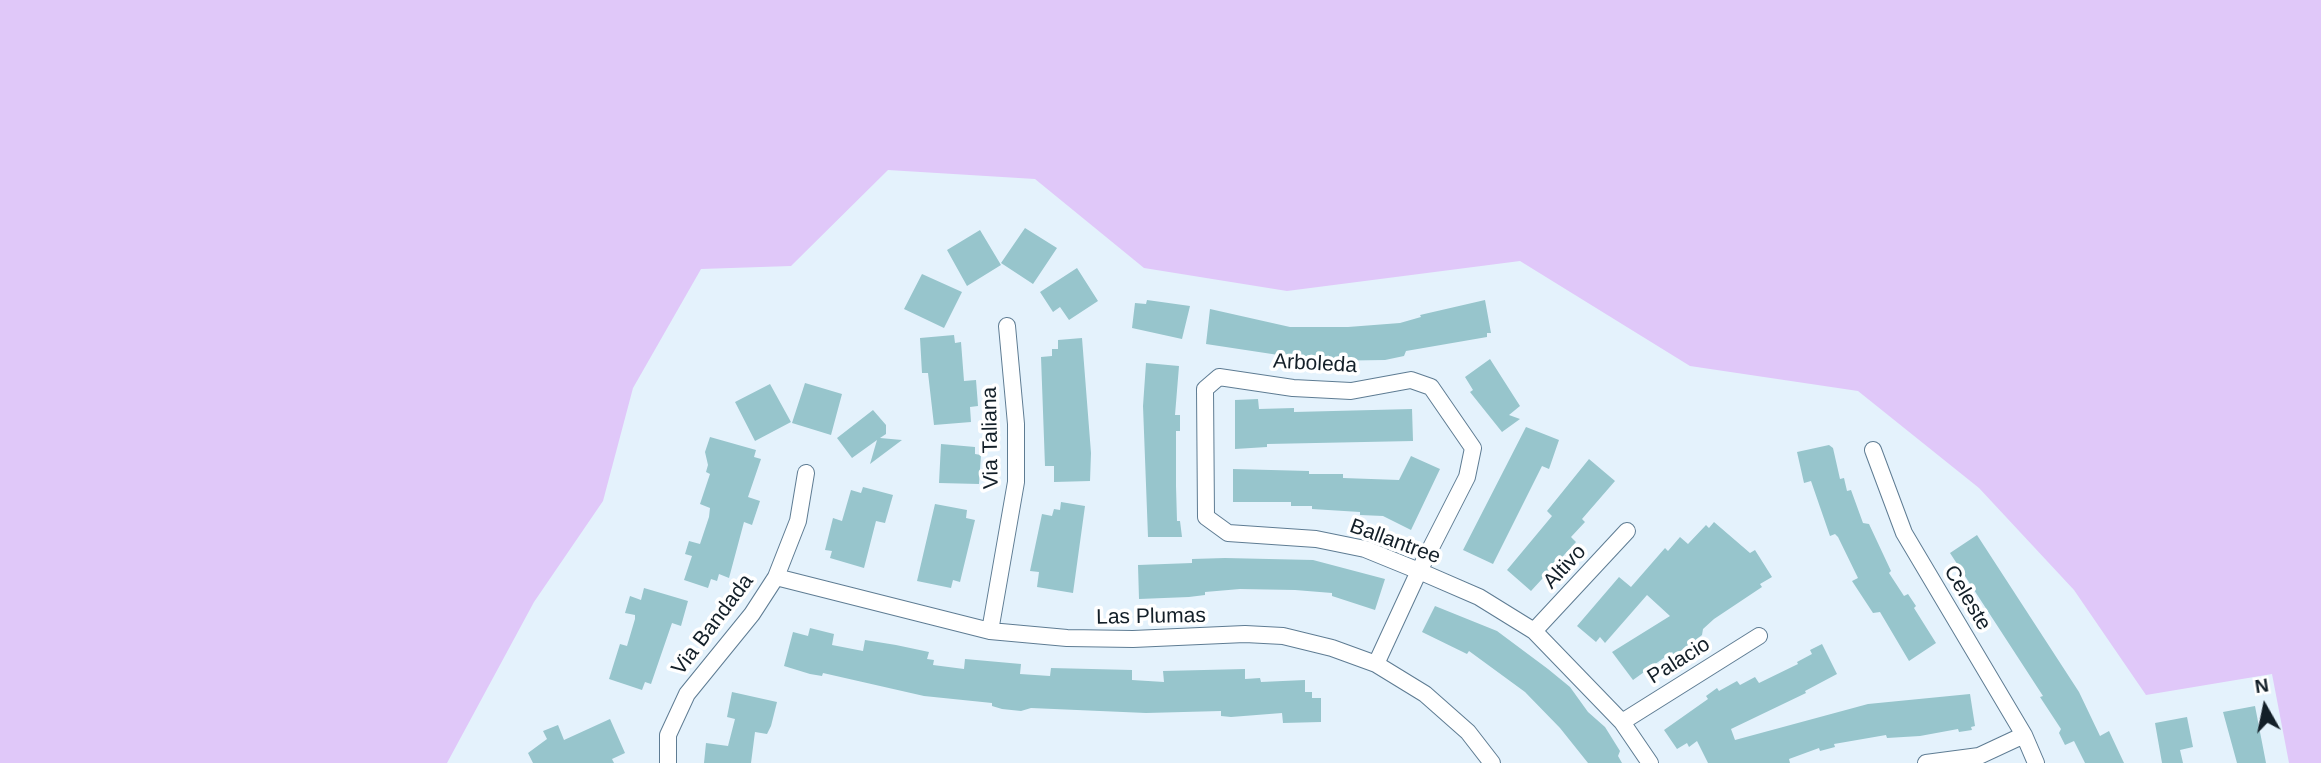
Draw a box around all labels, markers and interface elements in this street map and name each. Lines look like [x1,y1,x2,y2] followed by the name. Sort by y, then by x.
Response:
[1272,349,1358,379] street label: Arboleda
[978,387,1004,489] street label: Via Taliana
[1346,514,1444,570] street label: Ballantree
[1538,540,1592,594] street label: Altivo
[1938,561,1996,635] street label: Celeste
[667,570,759,680] street label: Via Bandada
[1096,603,1206,631] street label: Las Plumas
[1643,632,1715,690] street label: Palacio
[2230,672,2300,742] north arrow
[2253,674,2270,697] text: N

